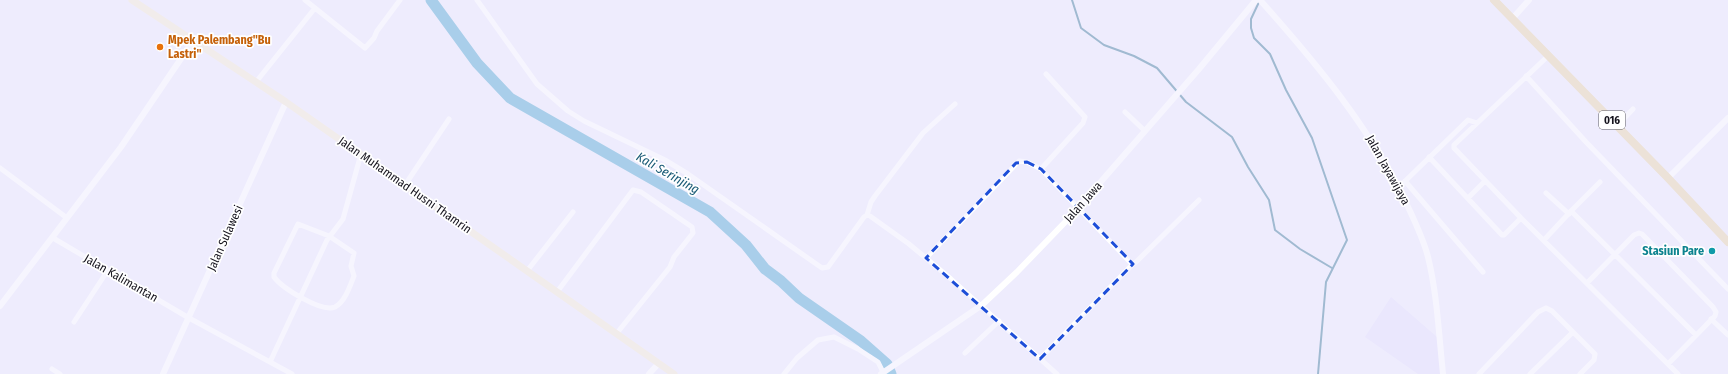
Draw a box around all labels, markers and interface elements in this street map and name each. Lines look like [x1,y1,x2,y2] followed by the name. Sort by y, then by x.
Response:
[168,33,271,61] place label: Mpek Palembang"Bu Lastri"
[155,42,165,52] marker: Mpek Palembang"Bu Lastri"
[1599,111,1625,129] road number: 016
[1363,133,1413,208] street label: Jalan Jayawijaya
[336,134,474,236] street label: Jalan Muhammad Husni Thamrin
[634,149,702,197] water label: Kali Serinjing
[1061,179,1105,225] street label: Jalan Jawa
[204,203,246,273] street label: Jalan Sulawesi
[1642,244,1704,258] place label: Stasiun Pare
[1707,246,1717,256] marker: Stasiun Pare
[82,251,160,305] street label: Jalan Kalimantan

